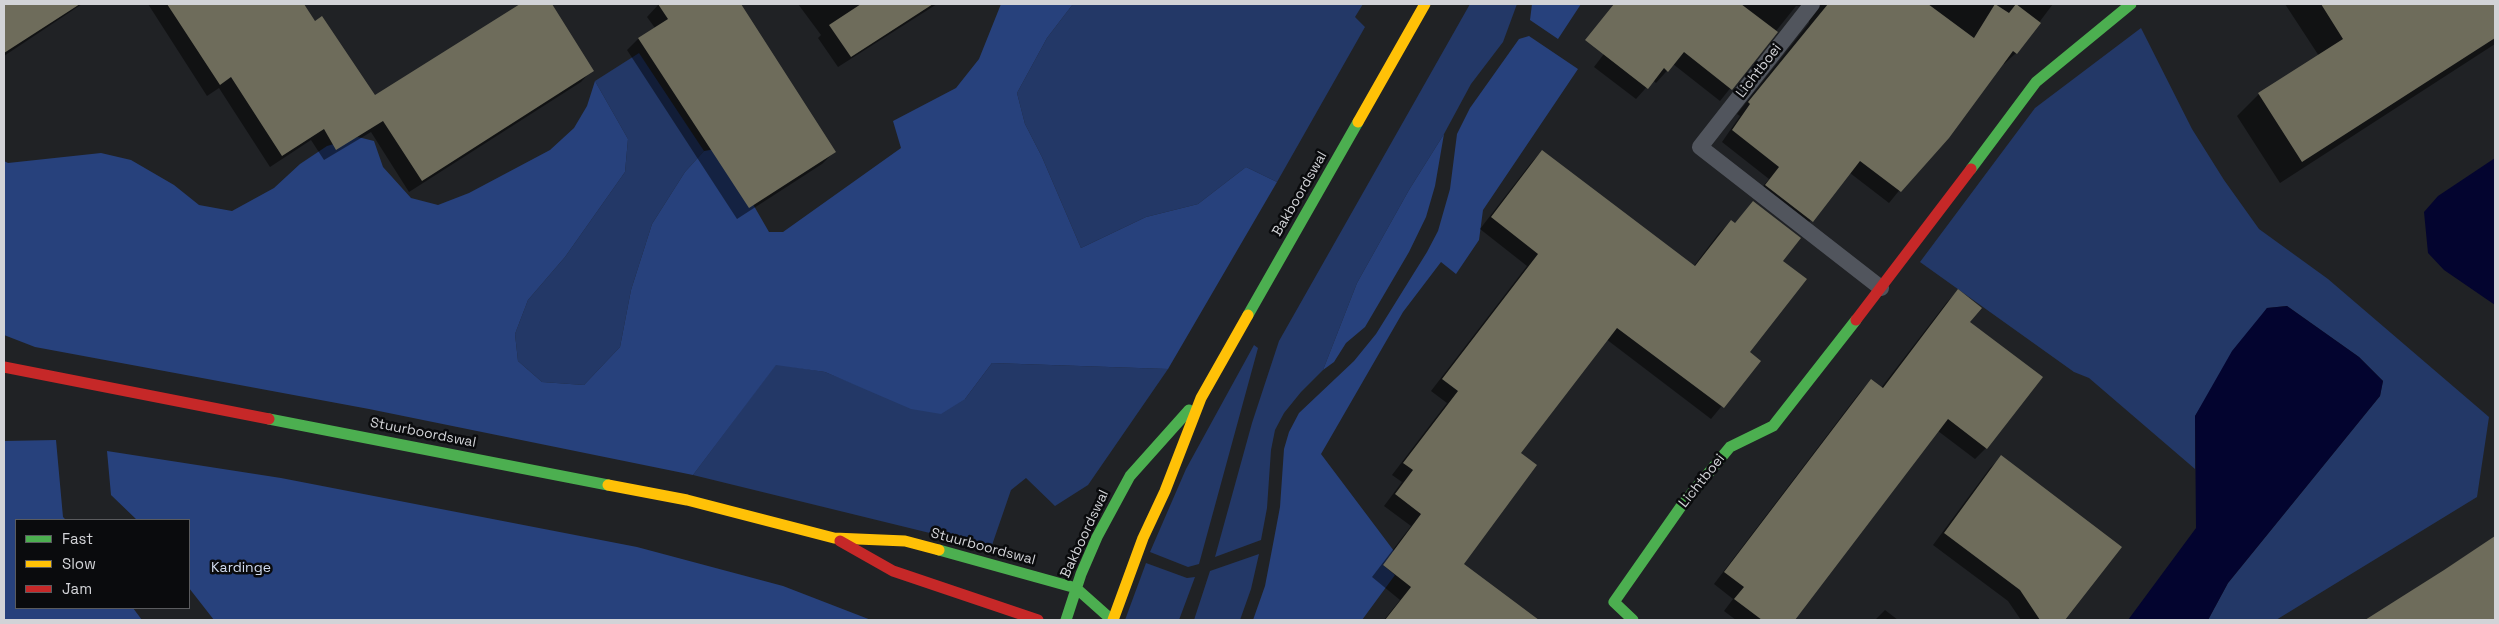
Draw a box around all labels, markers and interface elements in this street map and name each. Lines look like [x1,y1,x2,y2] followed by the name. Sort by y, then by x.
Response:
[1733,41,1785,101] street label: Lichtboei
[1269,149,1331,239] street label: Bakboordswal
[369,414,477,452] street label: Stuurboordswal
[1675,451,1729,511] street label: Lichtboei
[1057,487,1113,581] street label: Bakboordswal
[15,519,190,609] legend
[929,525,1037,569] street label: Stuurboordswal
[62,529,93,548] text: Fast
[62,554,96,573] text: Slow
[211,560,271,576] park label: Kardinge
[62,579,92,598] text: Jam

